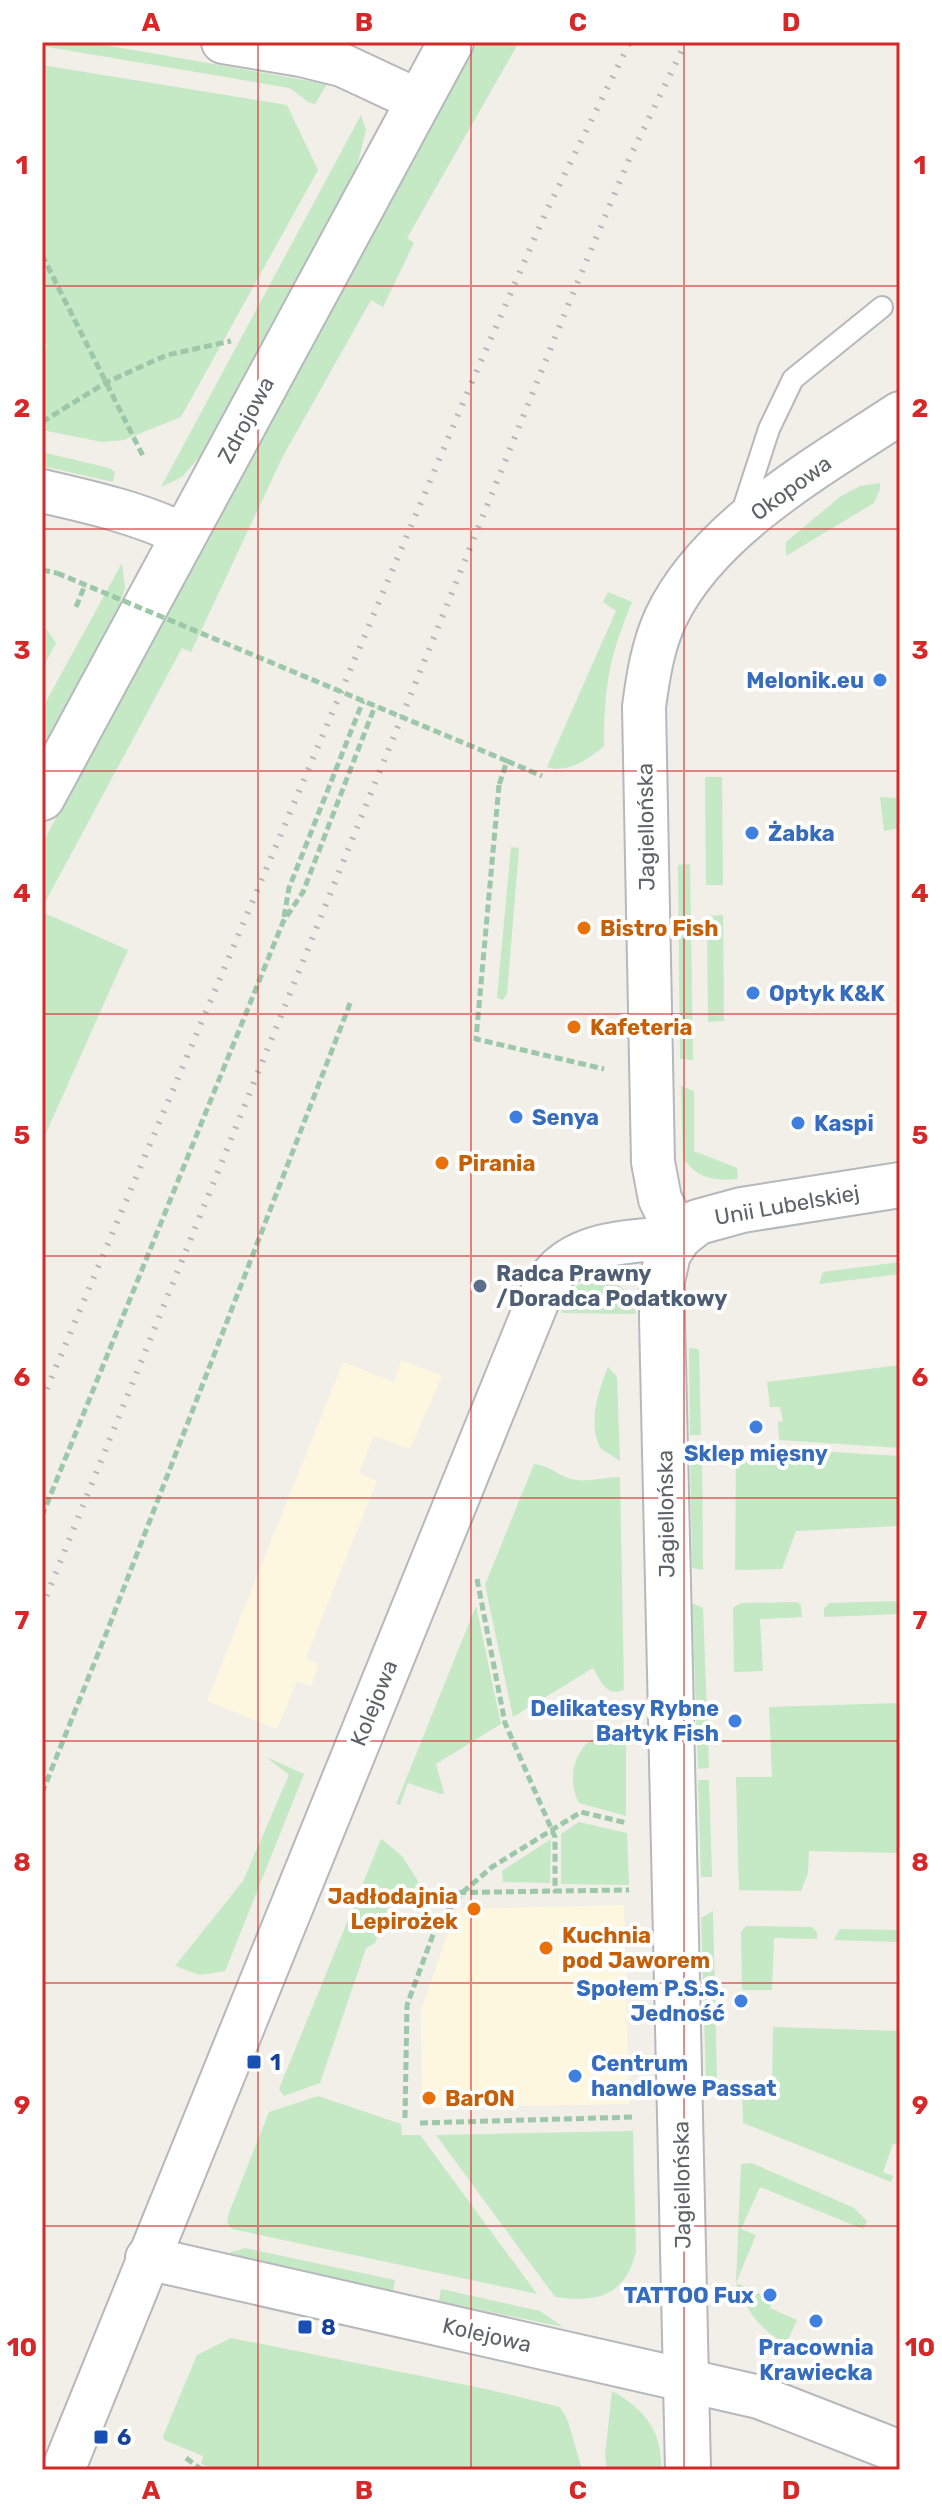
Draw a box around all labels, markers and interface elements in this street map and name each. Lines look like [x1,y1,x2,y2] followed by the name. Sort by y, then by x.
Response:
[142,7,161,38] text: A
[355,7,373,38] text: B
[569,7,587,38] text: C
[782,7,800,38] text: D
[16,150,28,181] text: 1
[914,150,926,181] text: 1
[212,372,280,468] street label: Zdrojowa
[14,393,30,424] text: 2
[912,393,928,424] text: 2
[745,450,837,526] street label: Okopowa
[13,635,31,666] text: 3
[911,635,929,666] text: 3
[746,667,864,694] place label: Melonik.eu
[871,671,889,689] marker: Melonik.eu
[631,763,661,891] street label: Jagiellońska
[768,820,835,847] place label: Żabka
[743,824,761,842] marker: Żabka
[13,878,31,909] text: 4
[911,878,929,909] text: 4
[600,915,719,942] place label: Bistro Fish
[575,919,593,937] marker: Bistro Fish
[769,980,885,1007] place label: Optyk K&K
[744,984,762,1002] marker: Optyk K&K
[590,1014,693,1041] place label: Kafeteria
[565,1018,583,1036] marker: Kafeteria
[532,1104,599,1131] place label: Senya
[507,1108,525,1126] marker: Senya
[814,1110,874,1137] place label: Kaspi
[789,1114,807,1132] marker: Kaspi
[14,1120,30,1151] text: 5
[912,1120,928,1151] text: 5
[458,1150,535,1177] place label: Pirania
[433,1154,451,1172] marker: Pirania
[712,1179,862,1231] street label: Unii Lubelskiej
[496,1260,727,1312] place label: Radca Prawny /Doradca Podatkowy
[471,1277,489,1295] marker: Radca Prawny /Doradca Podatkowy
[14,1362,31,1393] text: 6
[912,1362,929,1393] text: 6
[747,1418,765,1436] marker: Sklep mięsny
[684,1440,828,1467] place label: Sklep mięsny
[651,1450,681,1578] street label: Jagiellońska
[15,1605,30,1636] text: 7
[913,1605,928,1636] text: 7
[345,1656,403,1750] street label: Kolejowa
[530,1695,719,1747] place label: Delikatesy Rybne Bałtyk Fish
[726,1712,744,1730] marker: Delikatesy Rybne Bałtyk Fish
[13,1847,31,1878] text: 8
[911,1847,929,1878] text: 8
[328,1883,458,1935] place label: Jadłodajnia Lepirożek
[465,1900,483,1918] marker: Jadłodajnia Lepirożek
[562,1922,710,1974] place label: Kuchnia pod Jaworem
[537,1939,555,1957] marker: Kuchnia pod Jaworem
[576,1975,725,2027] place label: Społem P.S.S. Jedność
[732,1992,750,2010] marker: Społem P.S.S. Jedność
[270,2049,281,2076] place label: 1
[591,2050,777,2102] place label: Centrum handlowe Passat
[245,2053,263,2071] marker: 1
[566,2067,584,2085] marker: Centrum handlowe Passat
[445,2085,515,2112] place label: BarON
[420,2089,438,2107] marker: BarON
[14,2090,30,2121] text: 9
[912,2090,928,2121] text: 9
[667,2121,697,2249] street label: Jagiellońska
[623,2282,754,2309] place label: TATTOO Fux
[761,2286,779,2304] marker: TATTOO Fux
[440,2312,534,2358] street label: Kolejowa
[807,2312,825,2330] marker: Pracownia Krawiecka
[321,2314,336,2341] place label: 8
[296,2318,314,2336] marker: 8
[7,2332,37,2363] text: 10
[905,2332,935,2363] text: 10
[758,2334,874,2386] place label: Pracownia Krawiecka
[117,2424,131,2451] place label: 6
[92,2428,110,2446] marker: 6
[142,2475,161,2506] text: A
[355,2475,373,2506] text: B
[569,2475,587,2506] text: C
[782,2475,800,2506] text: D

